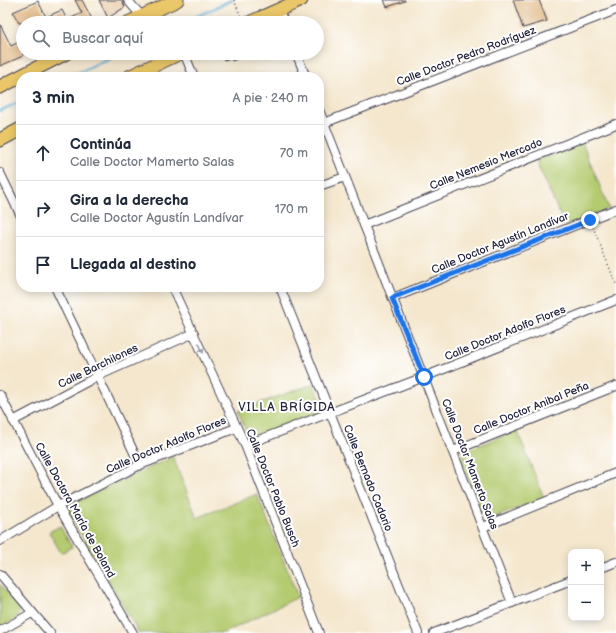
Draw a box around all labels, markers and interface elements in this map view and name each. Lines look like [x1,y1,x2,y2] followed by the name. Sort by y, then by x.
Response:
[16,16,324,60] search box
[395,23,538,89] street label: Calle Doctor Pedro Rodríguez
[30,27,52,49] icon: search
[62,29,143,48] text: Buscar aquí
[32,88,75,108] text: 3 min
[232,90,308,106] text: A pie · 240 m
[70,135,131,154] text: Continúa
[428,135,544,193] street label: Calle Nemesio Mercado
[32,142,54,164] icon: ahead
[280,145,308,161] text: 70 m
[70,154,234,170] text: Calle Doctor Mamerto Salas
[70,191,189,210] text: Gira a la derecha
[32,198,54,220] icon: right
[275,201,308,217] text: 170 m
[429,209,571,277] street label: Calle Doctor Agustín Landívar
[70,210,244,226] text: Calle Doctor Agustín Landívar
[581,211,599,229] route end
[32,254,54,276] icon: arrive
[70,255,196,274] text: Llegada al destino
[443,303,568,363] street label: Calle Doctor Adolfo Flores
[56,341,141,391] street label: Calle Barchilones
[198,342,204,353] one-way arrow
[415,368,433,386] route start
[471,379,591,437] street label: Calle Doctor Anibal Peña
[439,397,501,532] street label: Calle Doctor Mamerto Salas
[238,398,336,415] district label: VILLA BRÍGIDA
[104,414,228,476] street label: Calle Doctor Adolfo Flores
[341,423,395,533] street label: Calle Bernado Cadario
[243,427,303,549] street label: Calle Doctor Pablo Busch
[32,440,118,580] street label: Calle Doctora María de Boland
[568,549,604,621] map controls
[568,549,604,585] button: +
[568,585,604,621] button: −

